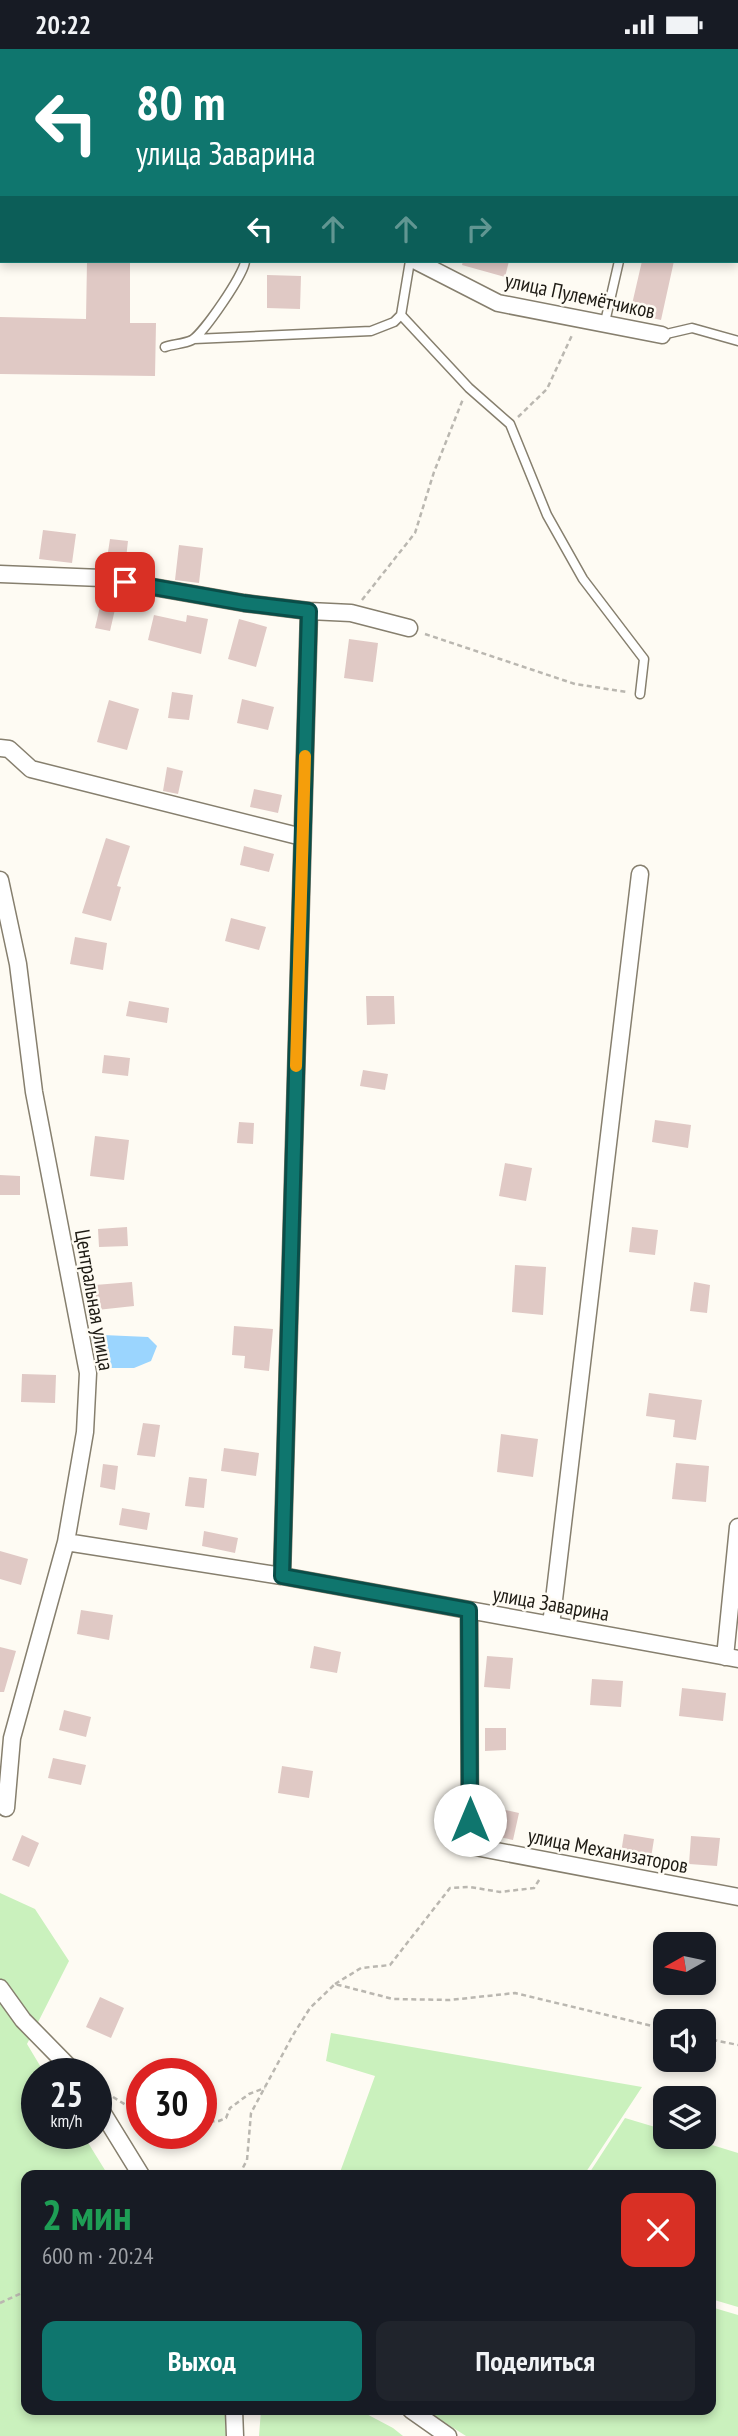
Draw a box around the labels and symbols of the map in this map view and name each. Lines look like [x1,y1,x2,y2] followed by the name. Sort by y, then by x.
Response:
[503,266,658,325] street label: улица Пулемётчиков
[95,552,155,612] pin
[69,1227,120,1373] street label: Центральная улица
[491,1580,611,1627] street label: улица Заварина
[433,1783,507,1857] position arrow
[526,1822,690,1879] street label: улица Механизаторов
[653,1932,716,1995] north arrow
[126,2058,217,2149] speed limit sign: 30

